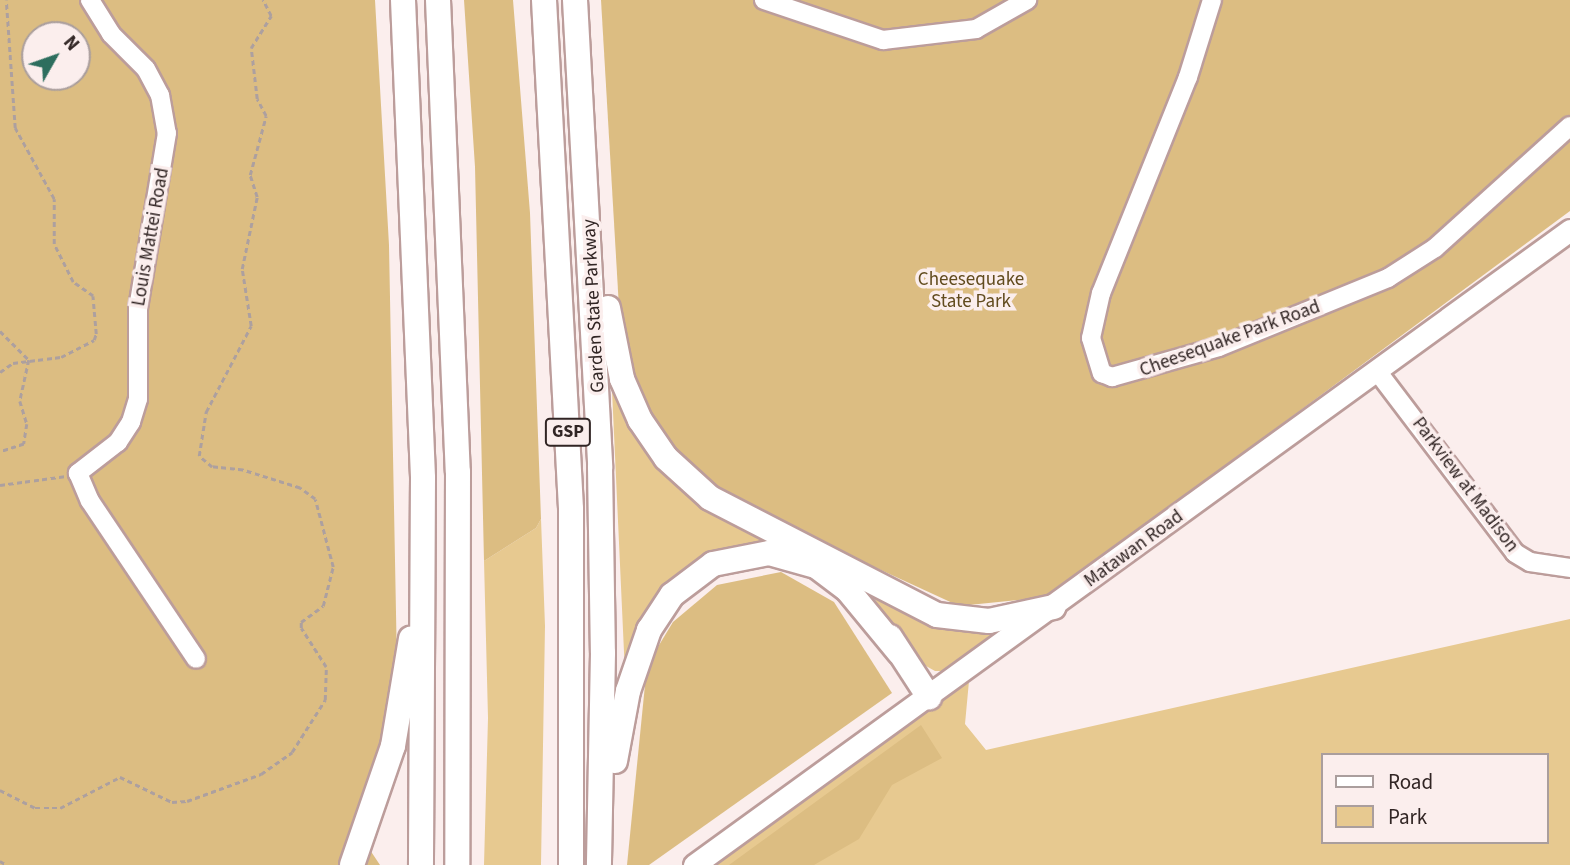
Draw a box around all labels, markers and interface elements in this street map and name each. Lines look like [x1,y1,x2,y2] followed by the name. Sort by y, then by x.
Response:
[21,21,91,91] north arrow
[57,30,85,57] text: N
[128,166,174,308] street label: Louis Mattei Road
[578,219,610,393] street label: Garden State Parkway
[918,269,1024,313] park label: Cheesequake State Park
[1137,296,1323,382] street label: Cheesequake Park Road
[1407,413,1523,557] street label: Parkview at Madison
[544,418,592,446] road number: GSP
[1080,505,1188,593] street label: Matawan Road
[1322,753,1549,844] legend
[1388,767,1433,797] text: Road
[1388,802,1427,832] text: Park

